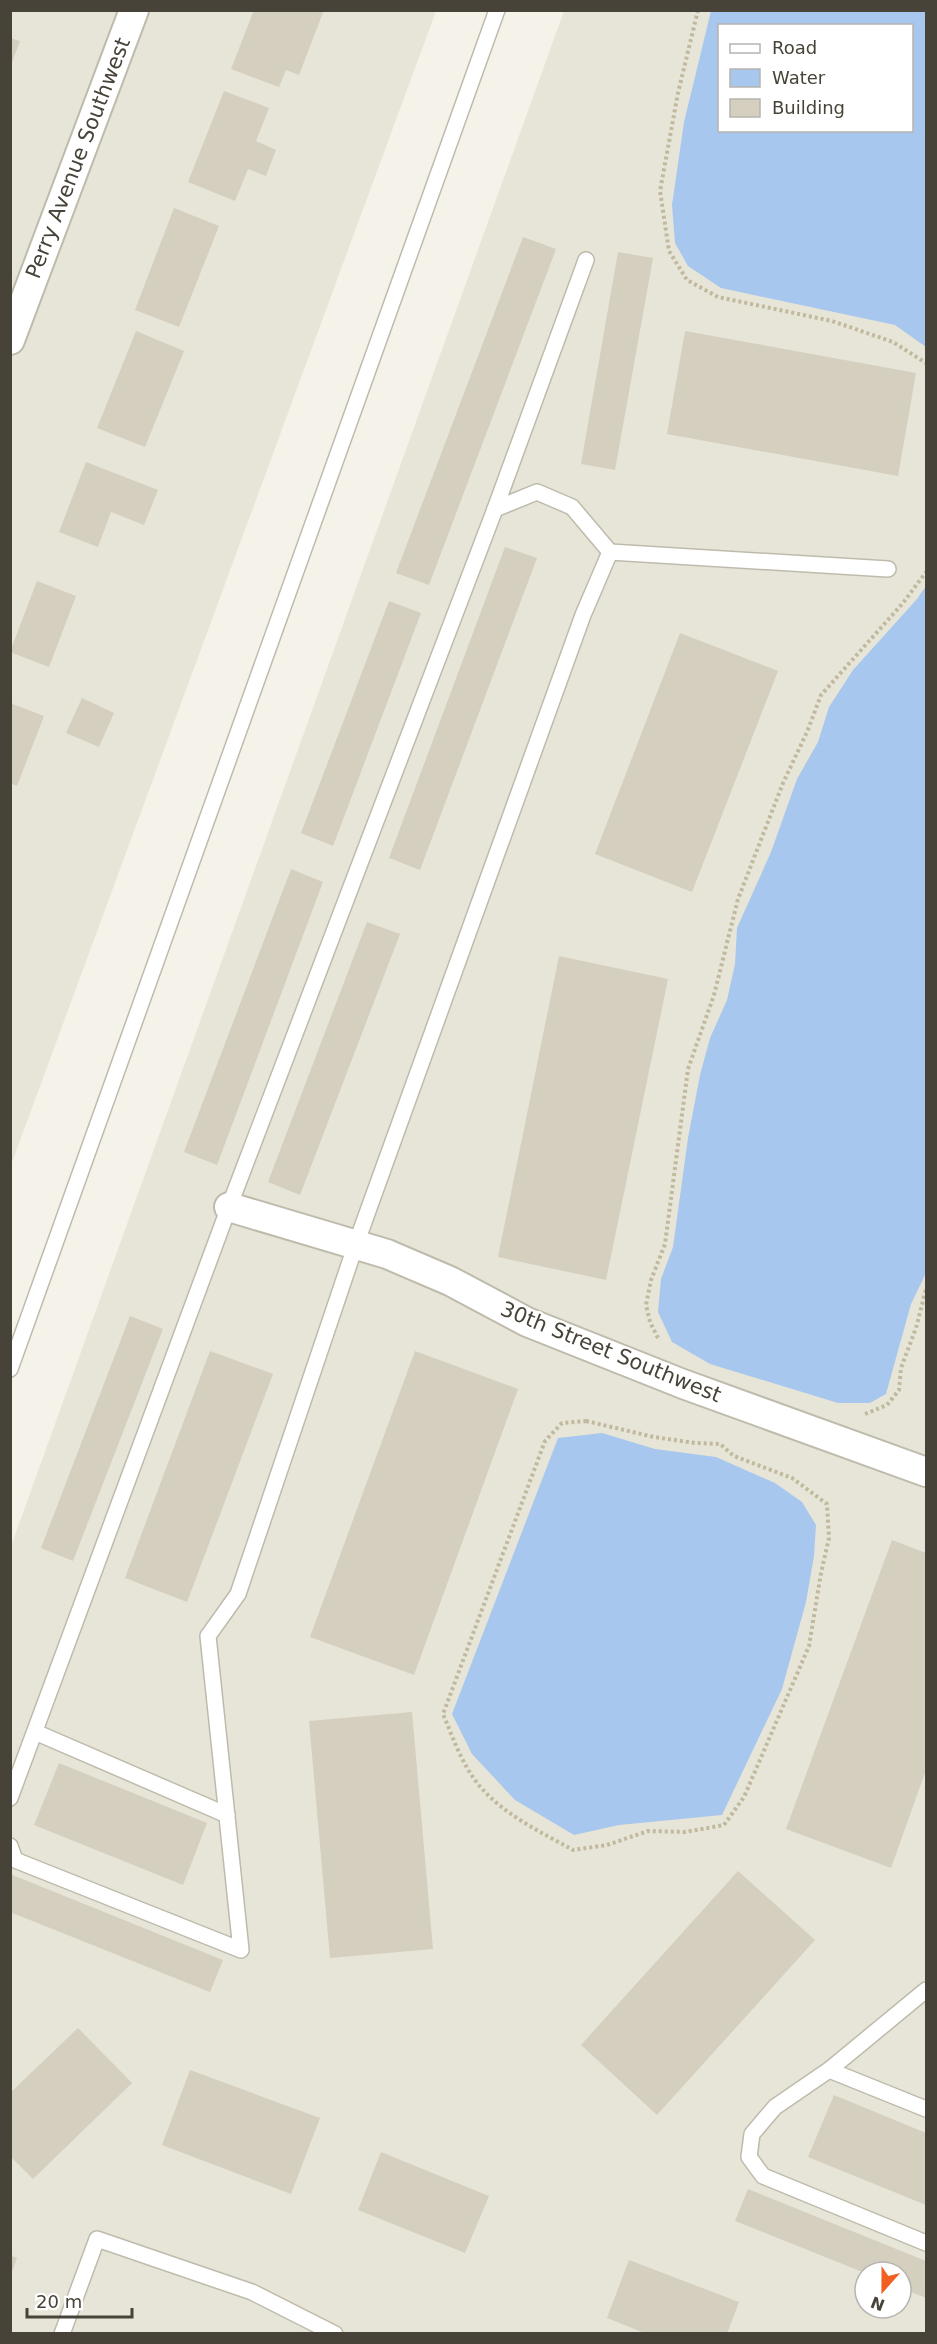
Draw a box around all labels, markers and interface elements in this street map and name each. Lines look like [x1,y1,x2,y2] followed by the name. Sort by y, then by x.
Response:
[718,24,913,132] legend
[21,34,135,282] street label: Perry Avenue Southwest
[772,37,817,58] text: Road
[772,67,826,88] text: Water
[772,97,845,118] text: Building
[497,1297,725,1407] street label: 30th Street Southwest
[853,2260,913,2320] north arrow
[27,2281,132,2319] scale bar
[36,2291,82,2312] text: 20 m
[868,2292,887,2315] text: N

